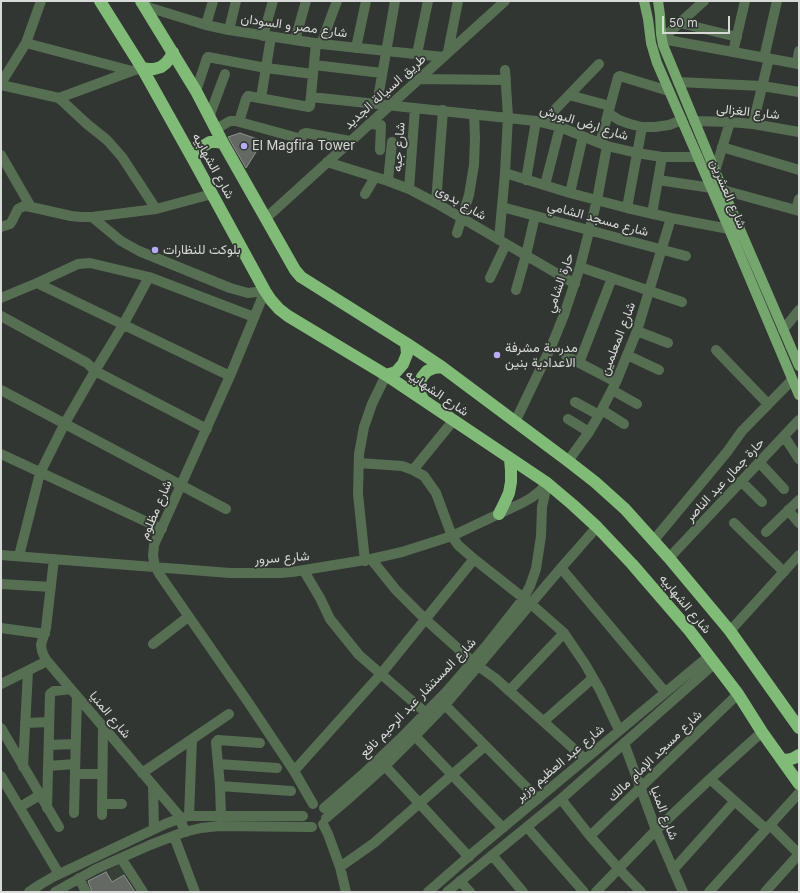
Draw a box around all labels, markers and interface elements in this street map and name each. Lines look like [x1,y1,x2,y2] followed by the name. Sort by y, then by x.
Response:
[664,8,732,34] scale bar
[240,11,348,41] street label: شارع مصر و السودان
[669,15,698,30] text: 50 m
[341,51,429,133] street label: طريق السيالة الجديد
[716,101,780,123] street label: شارع الغزالى
[538,102,630,144] street label: شارع ارض البورش
[389,122,409,172] street label: شارع جبه
[189,130,237,202] street label: شارع الشهابيه
[252,138,355,154] place label: El Magfira Tower
[239,141,249,151] marker: El Magfira Tower
[706,157,750,231] street label: شارع العشرين
[433,182,489,224] street label: شارع بدوى
[546,198,650,240] street label: شارع مسجد الشامي
[163,242,241,258] place label: بلوكت للنظارات
[150,245,160,255] marker: بلوكت للنظارات
[543,251,577,315] street label: حارة الشامي
[597,300,639,378] street label: شارع المعلمين
[505,340,578,371] place label: مدرسة مشرفة الاعدادية بنين
[492,350,502,360] marker: مدرسة مشرفة الاعدادية بنين
[403,366,471,420] street label: شارع الشهابيه
[682,435,768,525] street label: حارة جمال عبد الناصر
[136,478,176,542] street label: شارع مظلوم
[254,548,310,568] street label: شارع سرور
[656,571,714,637] street label: شارع الشهابيه
[356,635,480,761] street label: شارع المستشار عبد الرحيم نافع
[86,688,134,742] street label: شارع المنيا
[605,707,705,805] street label: شارع مسجد الإمام مالك
[512,721,608,805] street label: شارع عبد العظيم وزير
[647,784,681,842] street label: شارع المنيا

